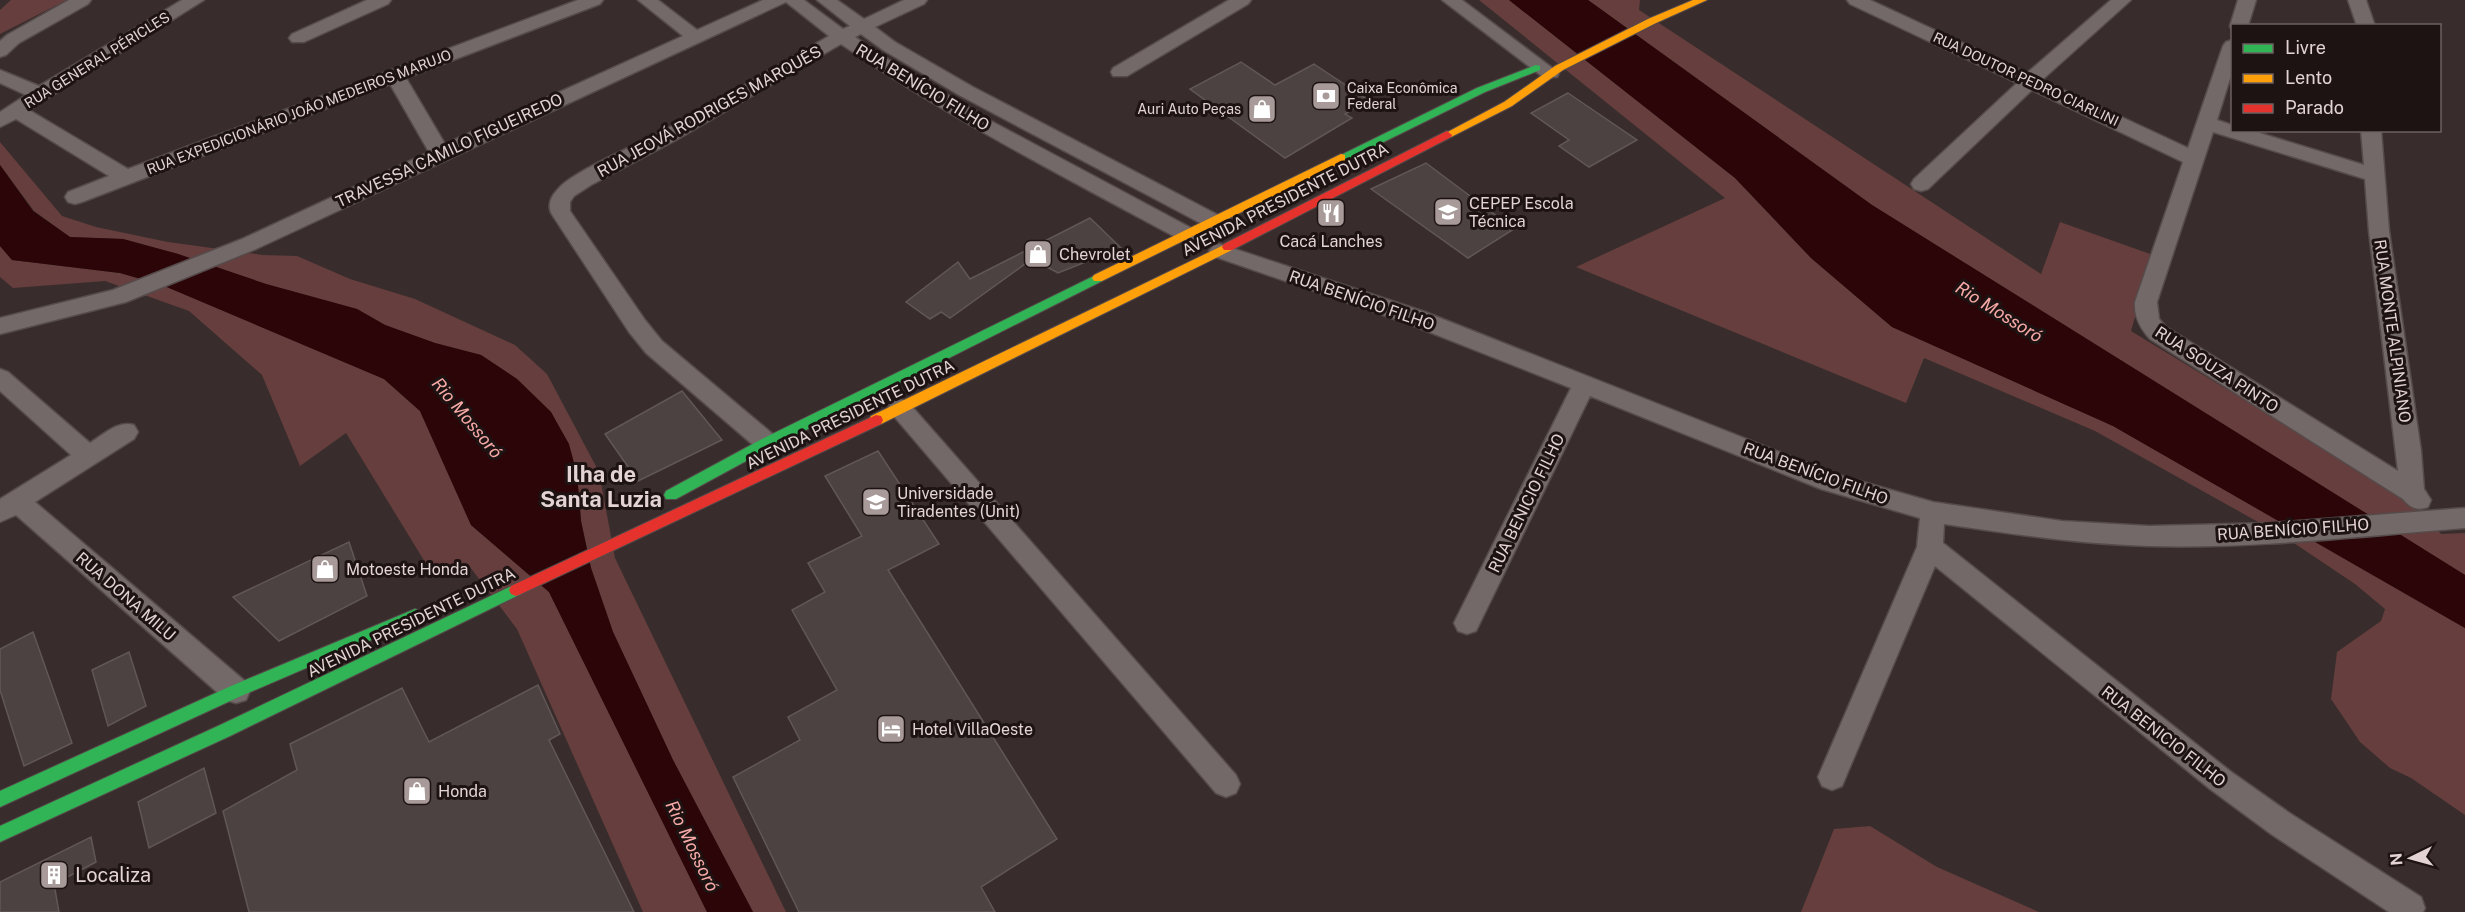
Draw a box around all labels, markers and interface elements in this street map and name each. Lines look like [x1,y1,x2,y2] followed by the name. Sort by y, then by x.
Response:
[21,8,173,111] street label: RUA GENERAL PÉRICLES
[2231,24,2441,132] legend
[1931,29,2121,129] street label: RUA DOUTOR PEDRO CIARLINI
[2285,37,2326,58] text: Livre
[853,39,993,135] street label: RUA BENÍCIO FILHO
[593,41,825,181] street label: RUA JEOVÁ RODRIGES MARQUÊS
[144,45,453,178] street label: RUA EXPEDICIONÁRIO JOÃO MEDEIROS MARUJO
[2285,67,2332,88] text: Lento
[1310,80,1342,112] bank icon: Caixa Econômica Federal
[1347,80,1457,112] place label: Caixa Econômica Federal
[333,89,566,211] street label: TRAVESSA CAMILO FIGUEIREDO
[1246,93,1278,125] shop icon: Auri Auto Peças
[2285,97,2344,118] text: Parado
[1137,101,1241,117] place label: Auri Auto Peças
[1179,139,1392,260] street label: AVENIDA PRESIDENTE DUTRA
[1469,194,1574,231] place label: CEPEP Escola Técnica
[1432,196,1464,228] school or university icon: CEPEP Escola Técnica
[1315,197,1347,229] restaurant icon: Cacá Lanches
[1279,232,1383,251] place label: Cacá Lanches
[1022,238,1054,270] shop icon: Chevrolet
[2370,238,2415,424] street label: RUA MONTE ALPINIANO
[1059,245,1131,264] place label: Chevrolet
[1287,266,1437,334] street label: RUA BENÍCIO FILHO
[1952,277,2047,347] water label: Rio Mossoró
[2152,322,2282,416] street label: RUA SOUZA PINTO
[743,356,958,473] street label: AVENIDA PRESIDENTE DUTRA
[428,373,507,462] water label: Rio Mossoró
[1485,431,1568,576] street label: RUA BENICIO FILHO
[1741,438,1891,508] street label: RUA BENÍCIO FILHO
[540,461,662,512] district label: Ilha de Santa Luzia
[897,484,1020,521] place label: Universidade Tiradentes (Unit)
[860,486,892,518] school or university icon: Universidade Tiradentes (Unit)
[2216,514,2370,544] street label: RUA BENÍCIO FILHO
[72,548,179,645] street label: RUA DONA MILU
[309,553,341,585] shop icon: Motoeste Honda
[346,560,468,579] place label: Motoeste Honda
[304,564,519,681] street label: AVENIDA PRESIDENTE DUTRA
[2098,682,2230,791] street label: RUA BENICIO FILHO
[875,713,907,745] hotel icon: Hotel VillaOeste
[912,720,1033,739] place label: Hotel VillaOeste
[401,775,433,807] shop icon: Honda
[438,782,487,801] place label: Honda
[661,797,724,895] water label: Rio Mossoró
[2381,828,2441,888] north arrow
[2387,852,2407,866] text: N
[38,859,70,891] building icon: Localiza
[75,863,151,887] place label: Localiza

